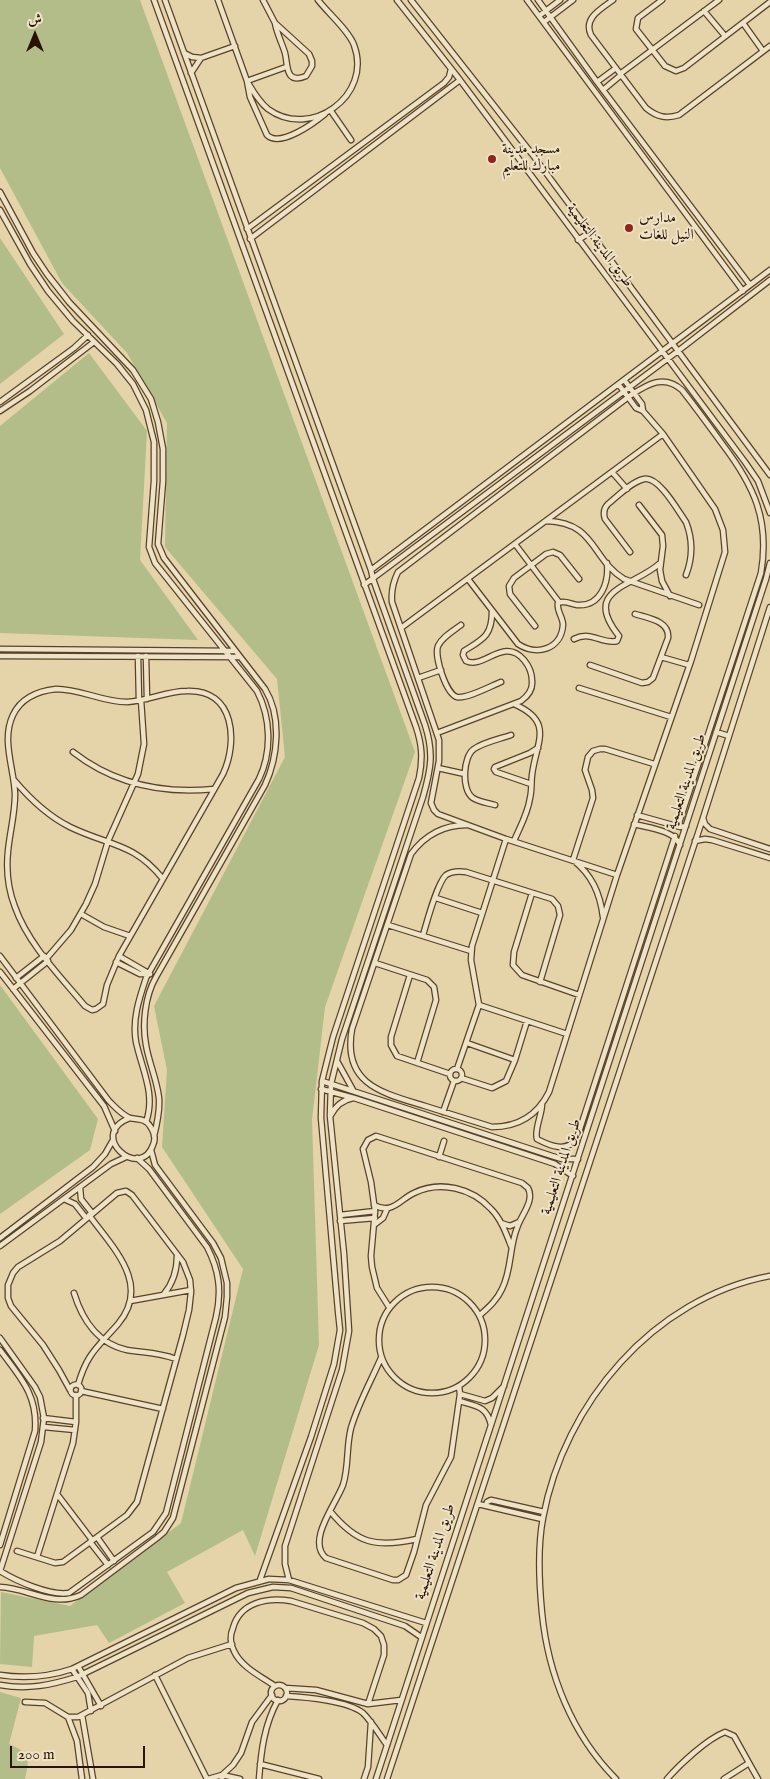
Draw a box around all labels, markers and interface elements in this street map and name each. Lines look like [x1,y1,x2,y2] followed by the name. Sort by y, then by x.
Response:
[10,10,60,60] north arrow
[28,11,42,29] text: ش
[502,141,560,176] place label: مسجد مدينة مبارك للتعليم
[486,153,498,165] marker: مسجد مدينة مبارك للتعليم
[562,201,636,291] street label: طريق المدينة التعليمية
[639,210,694,245] place label: مدارس النيل للغات
[623,222,635,234] marker: مدارس النيل للغات
[663,732,711,832] street label: طريق المدينة التعليمية
[538,1117,586,1217] street label: طريق المدينة التعليمية
[412,1502,460,1602] street label: طريق المدينة التعليمية
[12,1736,148,1768] scale bar
[18,1745,55,1764] text: 200 m

